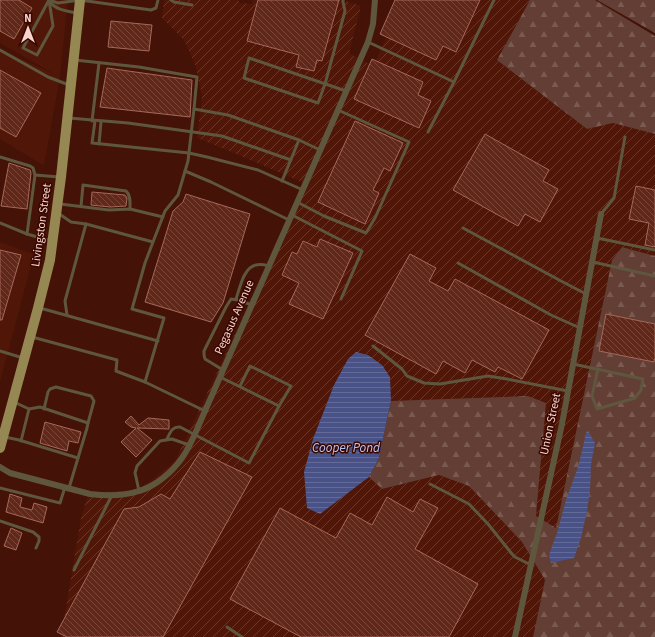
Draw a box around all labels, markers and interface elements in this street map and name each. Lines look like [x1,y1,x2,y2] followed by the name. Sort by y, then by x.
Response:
[8,8,48,48] north arrow
[24,11,32,26] text: N
[27,182,56,268] street label: Livingston Street
[210,277,259,357] street label: Pegasus Avenue
[536,392,565,457] street label: Union Street
[312,439,381,457] water label: Cooper Pond

